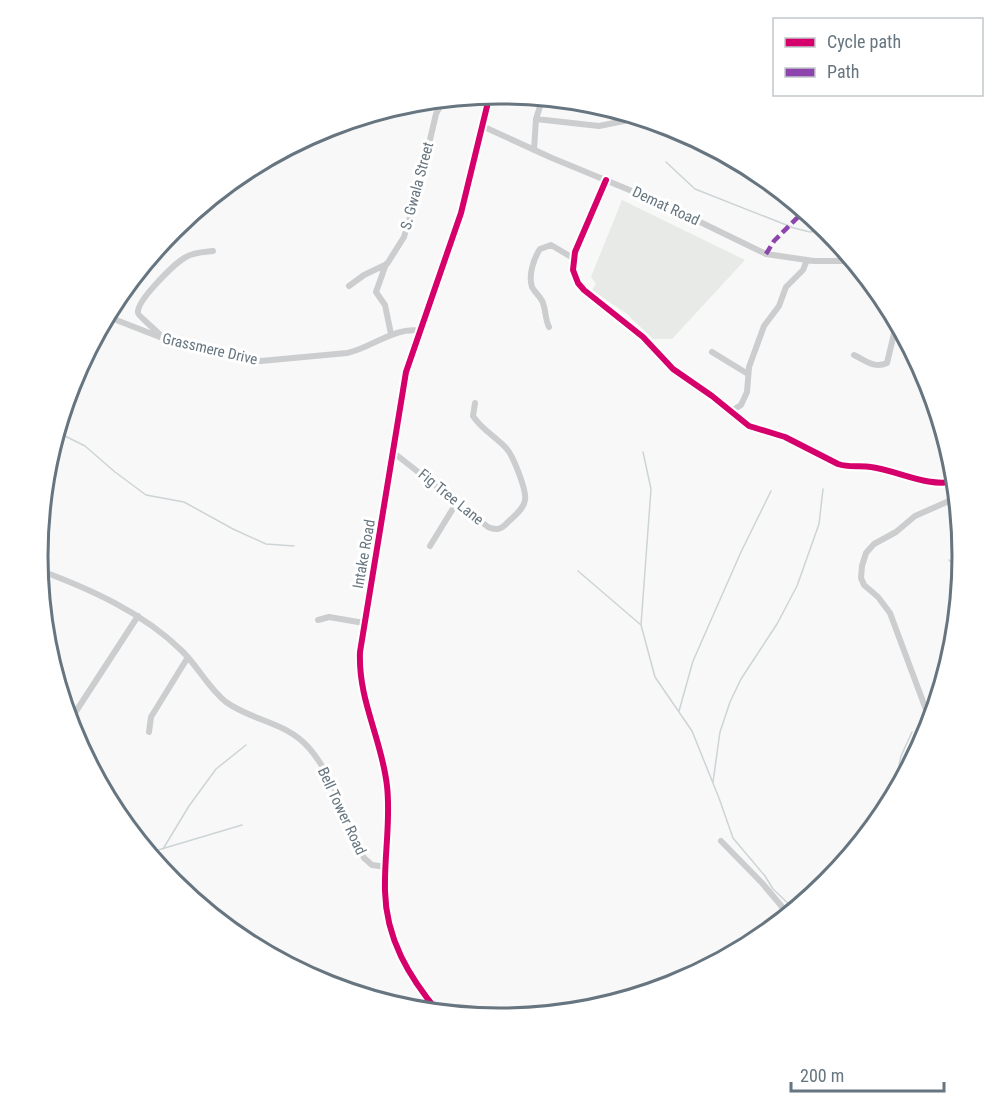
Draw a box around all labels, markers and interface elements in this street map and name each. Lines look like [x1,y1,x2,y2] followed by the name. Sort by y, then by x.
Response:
[773,18,983,96] legend
[827,31,901,52] text: Cycle path
[827,61,860,82] text: Path
[397,140,437,232] street label: S. Gwala Street
[630,183,702,229] street label: Demat Road
[161,329,259,369] street label: Grassmere Drive
[415,465,487,529] street label: Fig Tree Lane
[349,518,379,590] street label: Intake Road
[314,764,370,858] street label: Bell Tower Road
[791,1055,944,1093] scale bar
[800,1065,844,1086] text: 200 m

